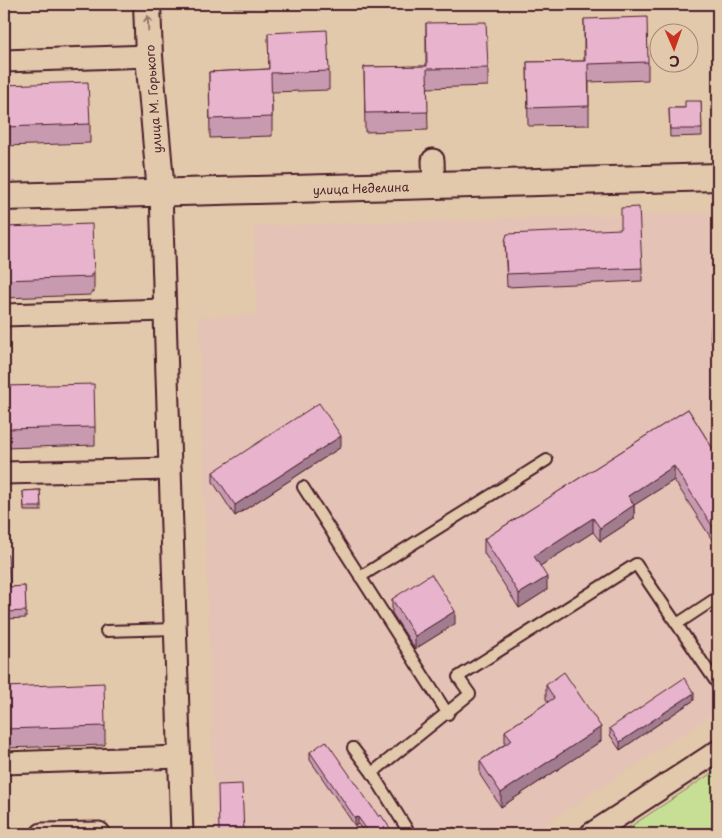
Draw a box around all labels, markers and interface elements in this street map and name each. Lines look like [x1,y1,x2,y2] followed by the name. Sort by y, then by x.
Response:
[143,15,153,31] one-way arrow
[650,22,700,72] north arrow
[140,44,166,154] street label: улица М. Горького
[669,51,680,72] text: С
[313,177,410,199] street label: улица Неделина

